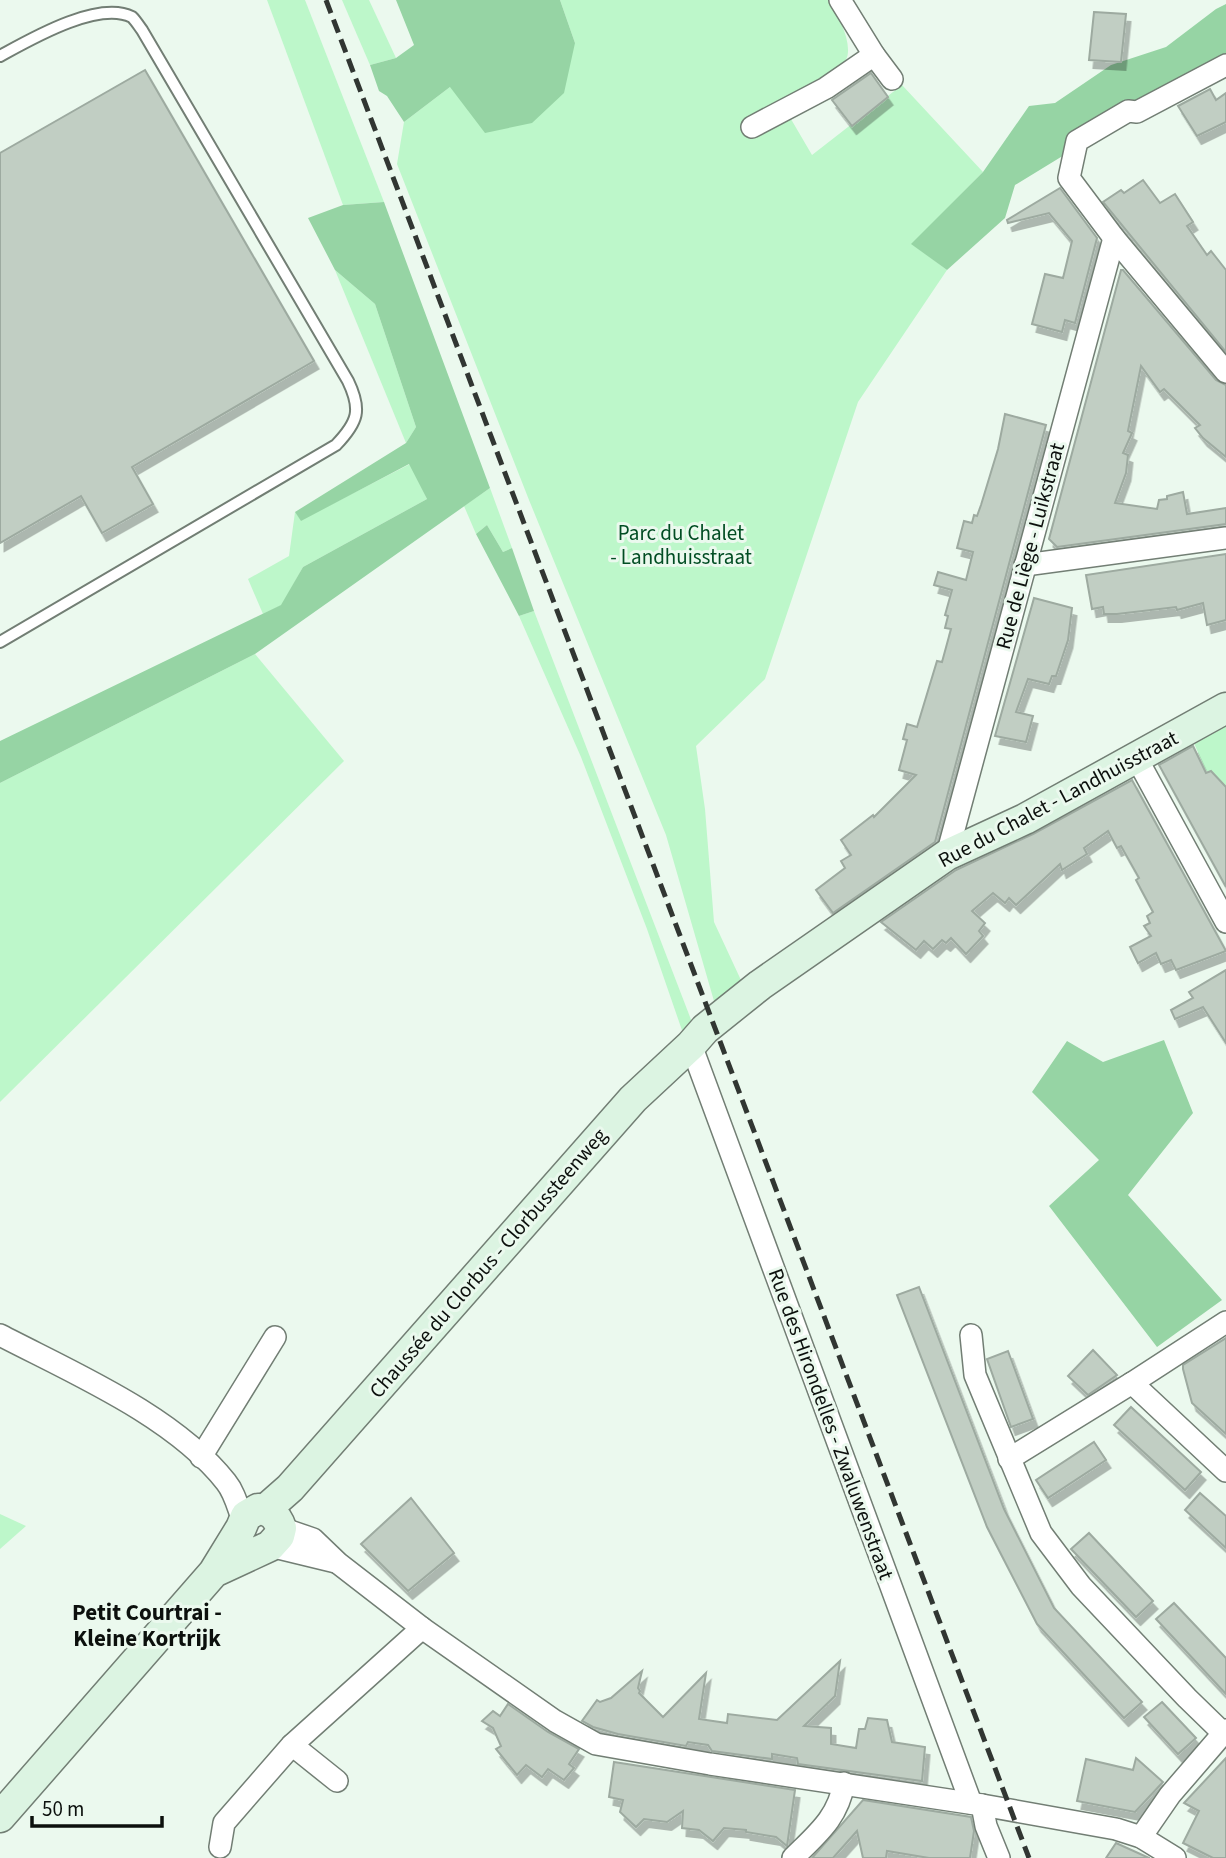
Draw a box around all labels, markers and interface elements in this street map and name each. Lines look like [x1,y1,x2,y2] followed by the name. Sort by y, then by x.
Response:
[988,439,1072,653] street label: Rue de Liège - Luikstraat
[610,518,752,572] park label: Parc du Chalet - Landhuisstraat
[933,723,1183,875] street label: Rue du Chalet - Landhuisstraat
[362,1121,614,1405] street label: Chaussée du Clorbus - Clorbussteenweg
[761,1264,901,1584] street label: Rue des Hirondelles - Zwaluwenstraat
[72,1596,222,1655] district label: Petit Courtrai - Kleine Kortrijk
[32,1784,161,1828] scale bar
[42,1794,84,1824] text: 50 m

